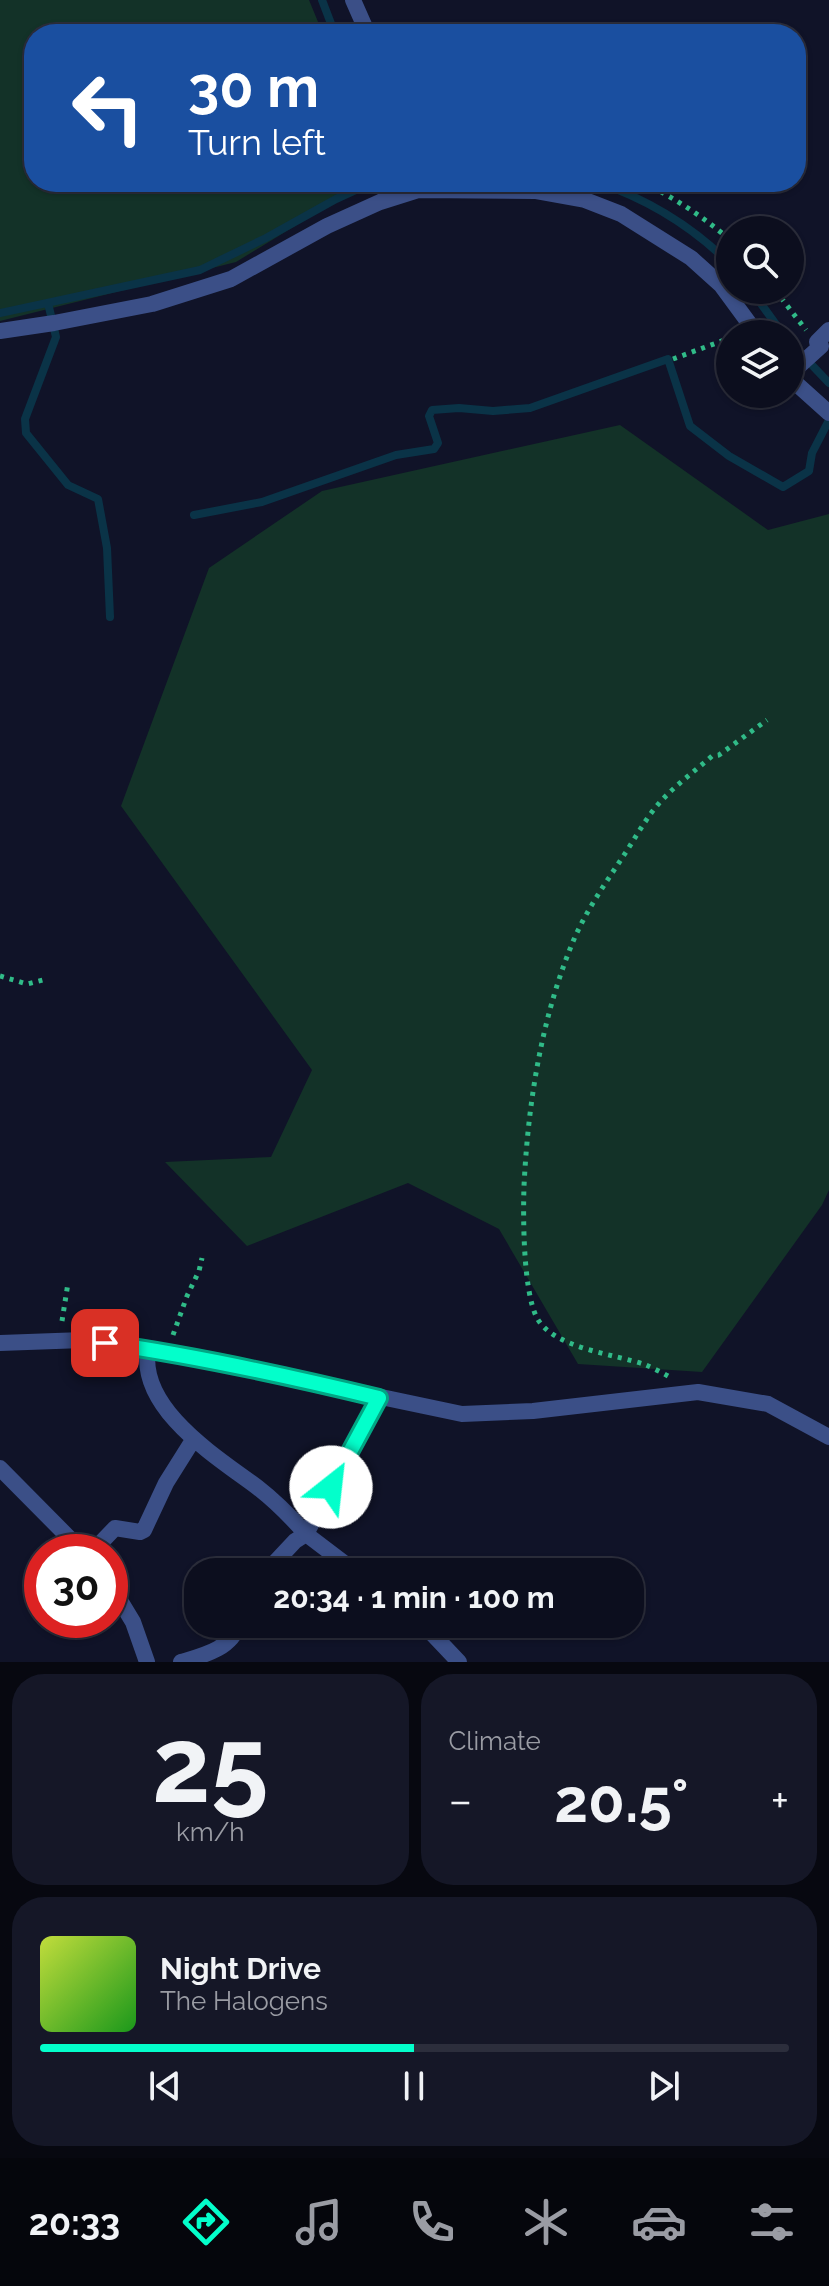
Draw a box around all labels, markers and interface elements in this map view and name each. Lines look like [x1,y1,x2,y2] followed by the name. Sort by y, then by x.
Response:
[188,54,319,120] text: 30 m
[56,56,160,160] icon: left
[188,121,326,163] text: Turn left
[716,216,804,408] map controls
[716,216,804,304] button: search
[716,320,804,408] button: layers
[71,1309,139,1377] pin
[83,1321,127,1365] icon: arrive
[289,1445,373,1529] position arrow
[24,1534,128,1638] speed limit sign: 30
[273,1580,555,1615] text: 20:34 · 1 min · 100 m
[152,1704,268,1826] text: 25
[449,1726,541,1756] text: Climate
[554,1766,689,1836] text: 20.5°
[449,1775,472,1826] text: −
[771,1775,789,1826] text: +
[176,1817,245,1847] text: km/h
[160,1951,321,1986] text: Night Drive
[160,1986,328,2016] text: The Halogens
[143,2064,187,2108] icon: previous
[392,2064,436,2108] icon: pause
[642,2064,686,2108] icon: next
[178,2194,234,2250] icon: directions
[291,2194,347,2250] icon: music
[404,2194,460,2250] icon: phone
[518,2194,574,2250] icon: climate
[631,2194,687,2250] icon: car
[744,2194,800,2250] icon: filters
[29,2201,120,2243] text: 20:33

